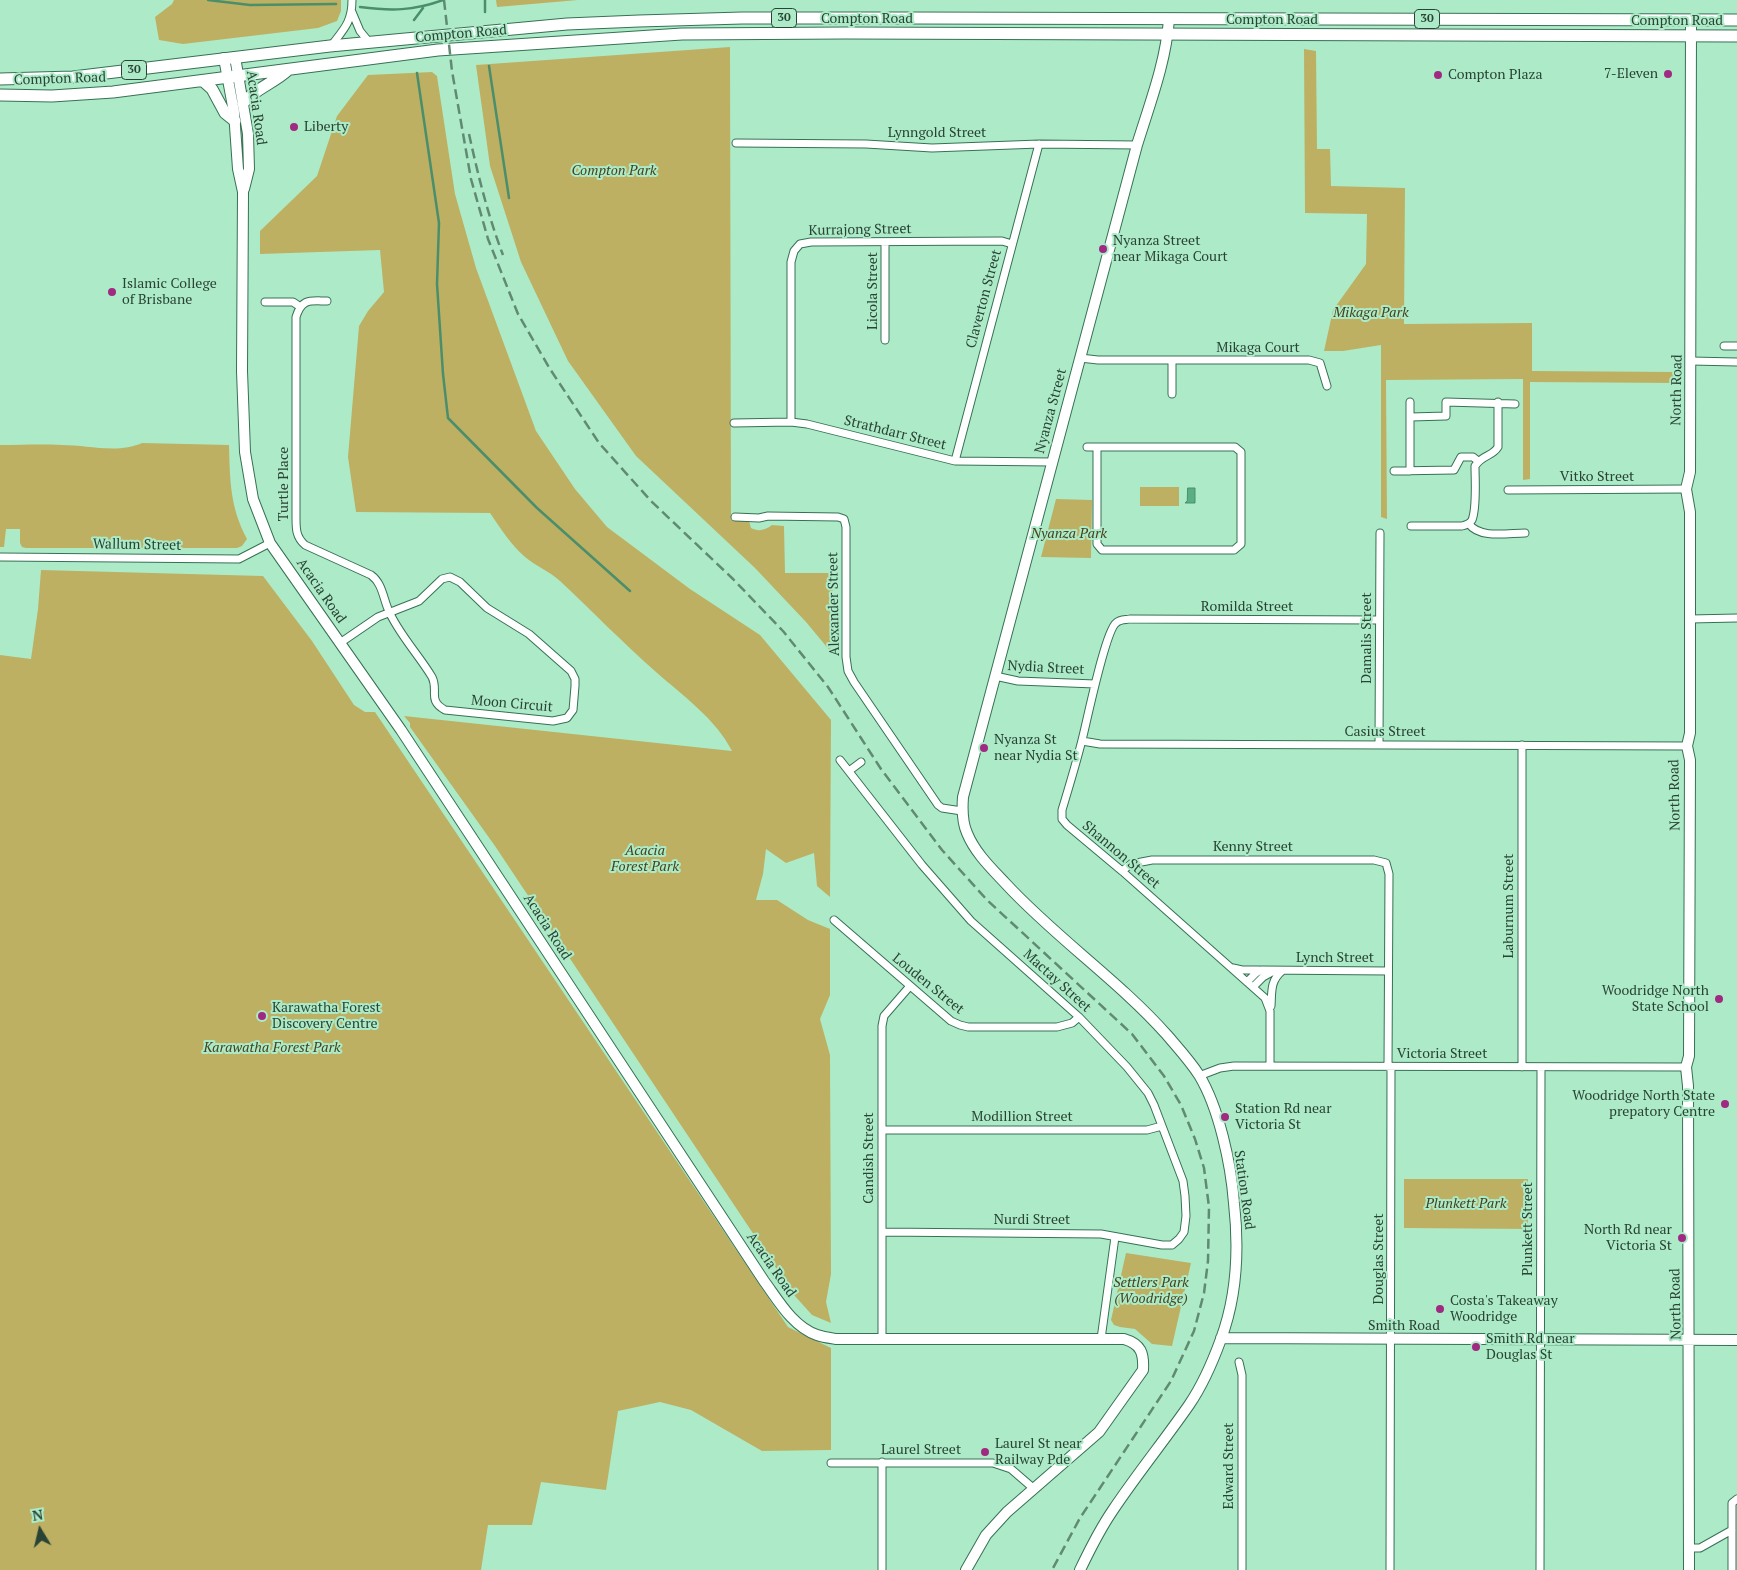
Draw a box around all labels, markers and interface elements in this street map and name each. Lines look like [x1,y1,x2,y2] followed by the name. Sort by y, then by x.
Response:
[772,8,796,28] road number: 30
[1414,10,1440,28] road number: 30
[821,11,913,27] street label: Compton Road
[1226,12,1318,28] street label: Compton Road
[1631,13,1723,29] street label: Compton Road
[414,22,508,46] street label: Compton Road
[122,60,146,80] road number: 30
[1604,66,1658,82] place label: 7-Eleven
[1448,67,1542,83] place label: Compton Plaza
[1662,68,1674,80] marker: 7-Eleven
[14,69,106,89] street label: Compton Road
[1432,69,1444,81] marker: Compton Plaza
[242,70,270,146] street label: Acacia Road
[304,119,348,135] place label: Liberty
[288,121,300,133] marker: Liberty
[888,125,986,141] street label: Lynngold Street
[571,163,657,179] park label: Compton Park
[808,221,912,239] street label: Kurrajong Street
[1113,233,1228,266] place label: Nyanza Street near Mikaga Court
[1097,243,1109,255] marker: Nyanza Street near Mikaga Court
[963,248,1005,350] street label: Claverton Street
[865,252,881,330] street label: Licola Street
[122,276,217,308] place label: Islamic College of Brisbane
[106,286,118,298] marker: Islamic College of Brisbane
[1333,305,1409,321] park label: Mikaga Park
[1216,340,1300,356] street label: Mikaga Court
[1668,354,1686,426] street label: North Road
[1032,367,1070,455] street label: Nyanza Street
[842,412,948,454] street label: Strathdarr Street
[276,447,292,521] street label: Turtle Place
[1560,469,1634,485] street label: Vitko Street
[1031,526,1107,542] park label: Nyanza Park
[93,536,181,554] street label: Wallum Street
[825,552,843,656] street label: Alexander Street
[293,555,349,627] street label: Acacia Road
[1359,592,1375,684] street label: Damalis Street
[1201,599,1293,615] street label: Romilda Street
[1007,658,1085,678] street label: Nydia Street
[470,692,554,716] street label: Moon Circuit
[1344,724,1426,740] street label: Casius Street
[994,732,1078,764] place label: Nyanza St near Nydia St
[978,742,990,754] marker: Nyanza St near Nydia St
[1666,759,1684,831] street label: North Road
[1079,818,1163,892] street label: Shannon Street
[1213,839,1293,855] street label: Kenny Street
[611,843,679,876] park label: Acacia Forest Park
[1501,854,1517,958] street label: Laburnum Street
[520,891,574,963] street label: Acacia Road
[1019,946,1095,1016] street label: Mactay Street
[889,950,967,1018] street label: Louden Street
[1296,950,1374,966] street label: Lynch Street
[1602,983,1709,1016] place label: Woodridge North State School
[1713,993,1725,1005] marker: Woodridge North State School
[272,1000,381,1032] place label: Karawatha Forest Discovery Centre
[256,1010,268,1022] marker: Karawatha Forest Discovery Centre
[203,1040,341,1056] park label: Karawatha Forest Park
[1397,1046,1487,1062] street label: Victoria Street
[1572,1088,1715,1120] place label: Woodridge North State prepatory Centre
[1719,1098,1731,1110] marker: Woodridge North State prepatory Centre
[1235,1101,1332,1134] place label: Station Rd near Victoria St
[971,1109,1073,1125] street label: Modillion Street
[1219,1111,1231,1123] marker: Station Rd near Victoria St
[861,1112,877,1204] street label: Candish Street
[1230,1149,1258,1231] street label: Station Road
[1520,1182,1536,1276] street label: Plunkett Street
[1426,1196,1506,1212] park label: Plunkett Park
[994,1212,1070,1228] street label: Nurdi Street
[1371,1213,1387,1305] street label: Douglas Street
[1584,1222,1672,1254] place label: North Rd near Victoria St
[743,1229,799,1301] street label: Acacia Road
[1676,1232,1688,1244] marker: North Rd near Victoria St
[1667,1268,1685,1340] street label: North Road
[1113,1275,1189,1308] park label: Settlers Park (Woodridge)
[1450,1293,1558,1325] place label: Costa's Takeaway Woodridge
[1434,1303,1446,1315] marker: Costa's Takeaway Woodridge
[1368,1318,1440,1334] street label: Smith Road
[1486,1331,1575,1364] place label: Smith Rd near Douglas St
[1470,1341,1482,1353] marker: Smith Rd near Douglas St
[1221,1422,1237,1510] street label: Edward Street
[995,1436,1082,1468] place label: Laurel St near Railway Pde
[881,1442,961,1458] street label: Laurel Street
[979,1446,991,1458] marker: Laurel St near Railway Pde
[31,1504,44,1525] text: N
[15,1505,65,1555] north arrow

